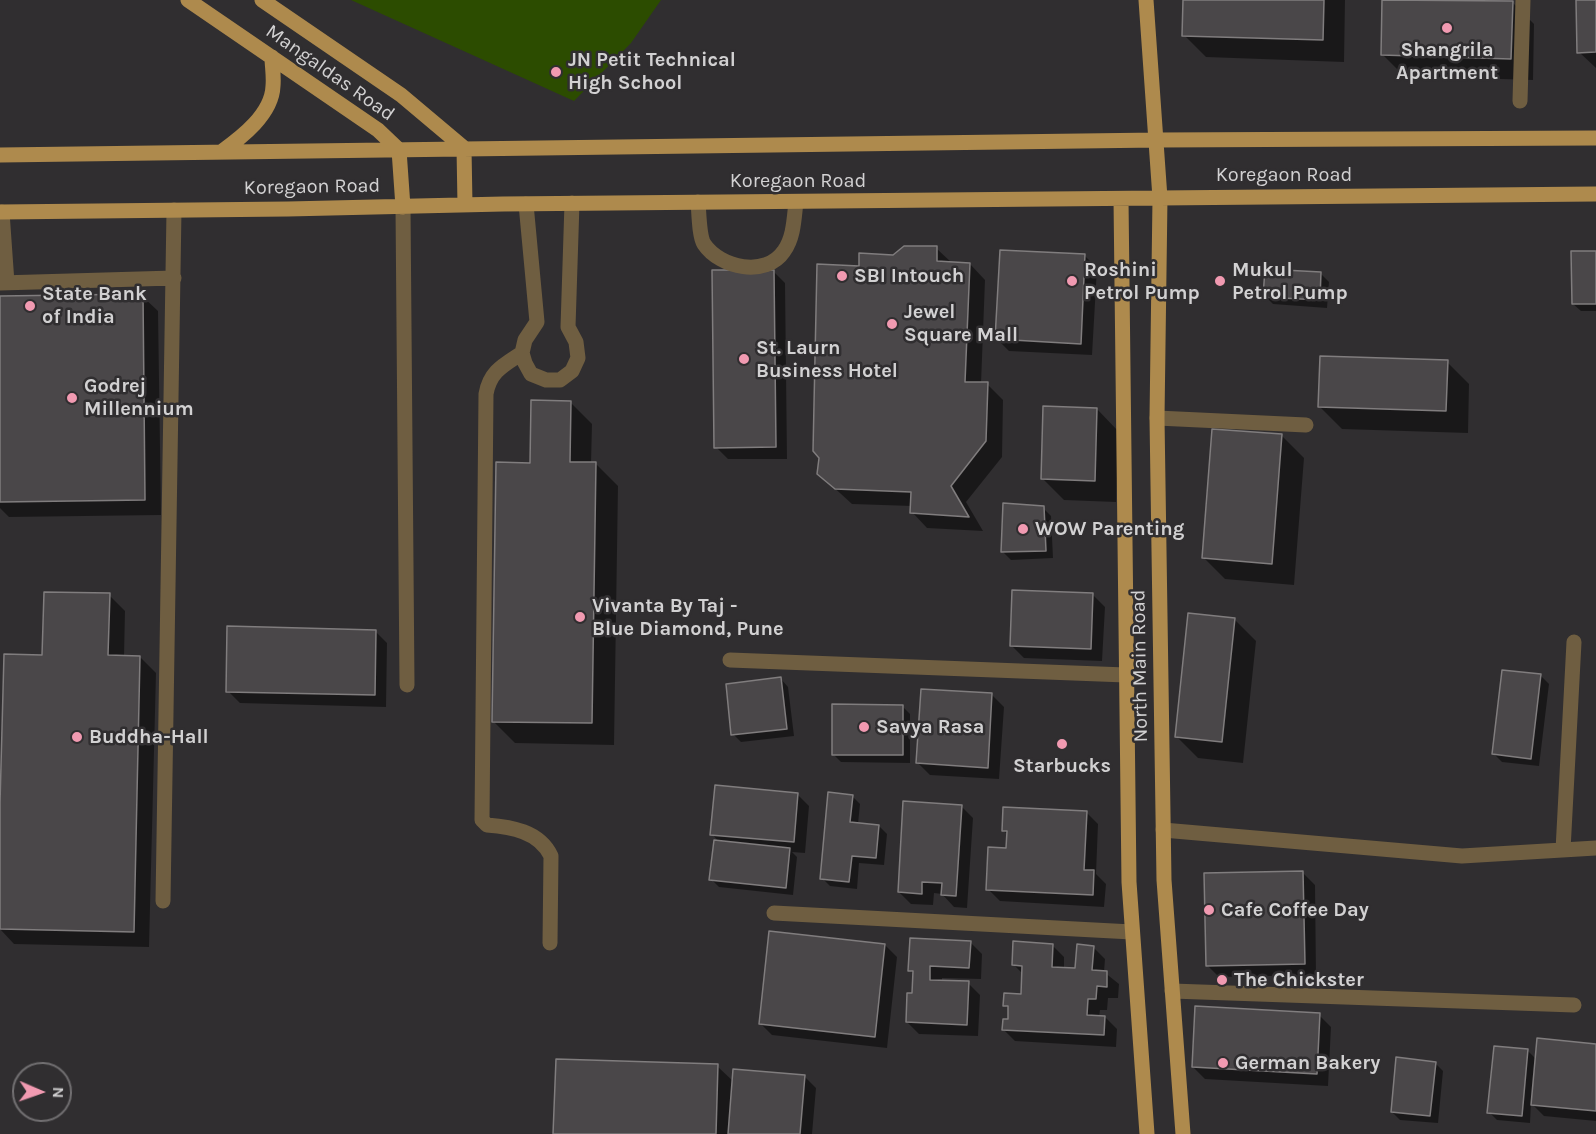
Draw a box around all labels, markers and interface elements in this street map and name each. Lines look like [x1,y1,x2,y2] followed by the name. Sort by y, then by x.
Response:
[261,20,399,126] street label: Mangaldas Road
[1440,21,1454,35] marker: Shangrila Apartment
[1396,38,1498,85] place label: Shangrila Apartment
[568,48,736,95] place label: JN Petit Technical High School
[549,65,563,79] marker: JN Petit Technical High School
[1216,163,1352,187] street label: Koregaon Road
[730,169,866,193] street label: Koregaon Road
[243,174,381,200] street label: Koregaon Road
[1084,258,1200,305] place label: Roshini Petrol Pump
[1232,258,1348,305] place label: Mukul Petrol Pump
[854,264,964,288] place label: SBI Intouch
[835,269,849,283] marker: SBI Intouch
[1065,274,1079,288] marker: Roshini Petrol Pump
[1213,274,1227,288] marker: Mukul Petrol Pump
[42,282,147,329] place label: State Bank of India
[23,299,37,313] marker: State Bank of India
[904,300,1018,347] place label: Jewel Square Mall
[885,317,899,331] marker: Jewel Square Mall
[756,336,898,383] place label: St. Laurn Business Hotel
[737,352,751,366] marker: St. Laurn Business Hotel
[84,374,194,421] place label: Godrej Millennium
[65,391,79,405] marker: Godrej Millennium
[1035,517,1184,541] place label: WOW Parenting
[1016,522,1030,536] marker: WOW Parenting
[1127,589,1153,743] street label: North Main Road
[592,594,784,641] place label: Vivanta By Taj - Blue Diamond, Pune
[573,610,587,624] marker: Vivanta By Taj - Blue Diamond, Pune
[876,715,984,739] place label: Savya Rasa
[857,720,871,734] marker: Savya Rasa
[89,725,209,749] place label: Buddha-Hall
[70,730,84,744] marker: Buddha-Hall
[1055,737,1069,751] marker: Starbucks
[1013,754,1111,778] place label: Starbucks
[1221,898,1369,922] place label: Cafe Coffee Day
[1202,903,1216,917] marker: Cafe Coffee Day
[1234,968,1364,992] place label: The Chickster
[1215,973,1229,987] marker: The Chickster
[1235,1051,1380,1075] place label: German Bakery
[1216,1056,1230,1070] marker: German Bakery
[12,1062,72,1122] north arrow
[49,1086,68,1099] text: N

